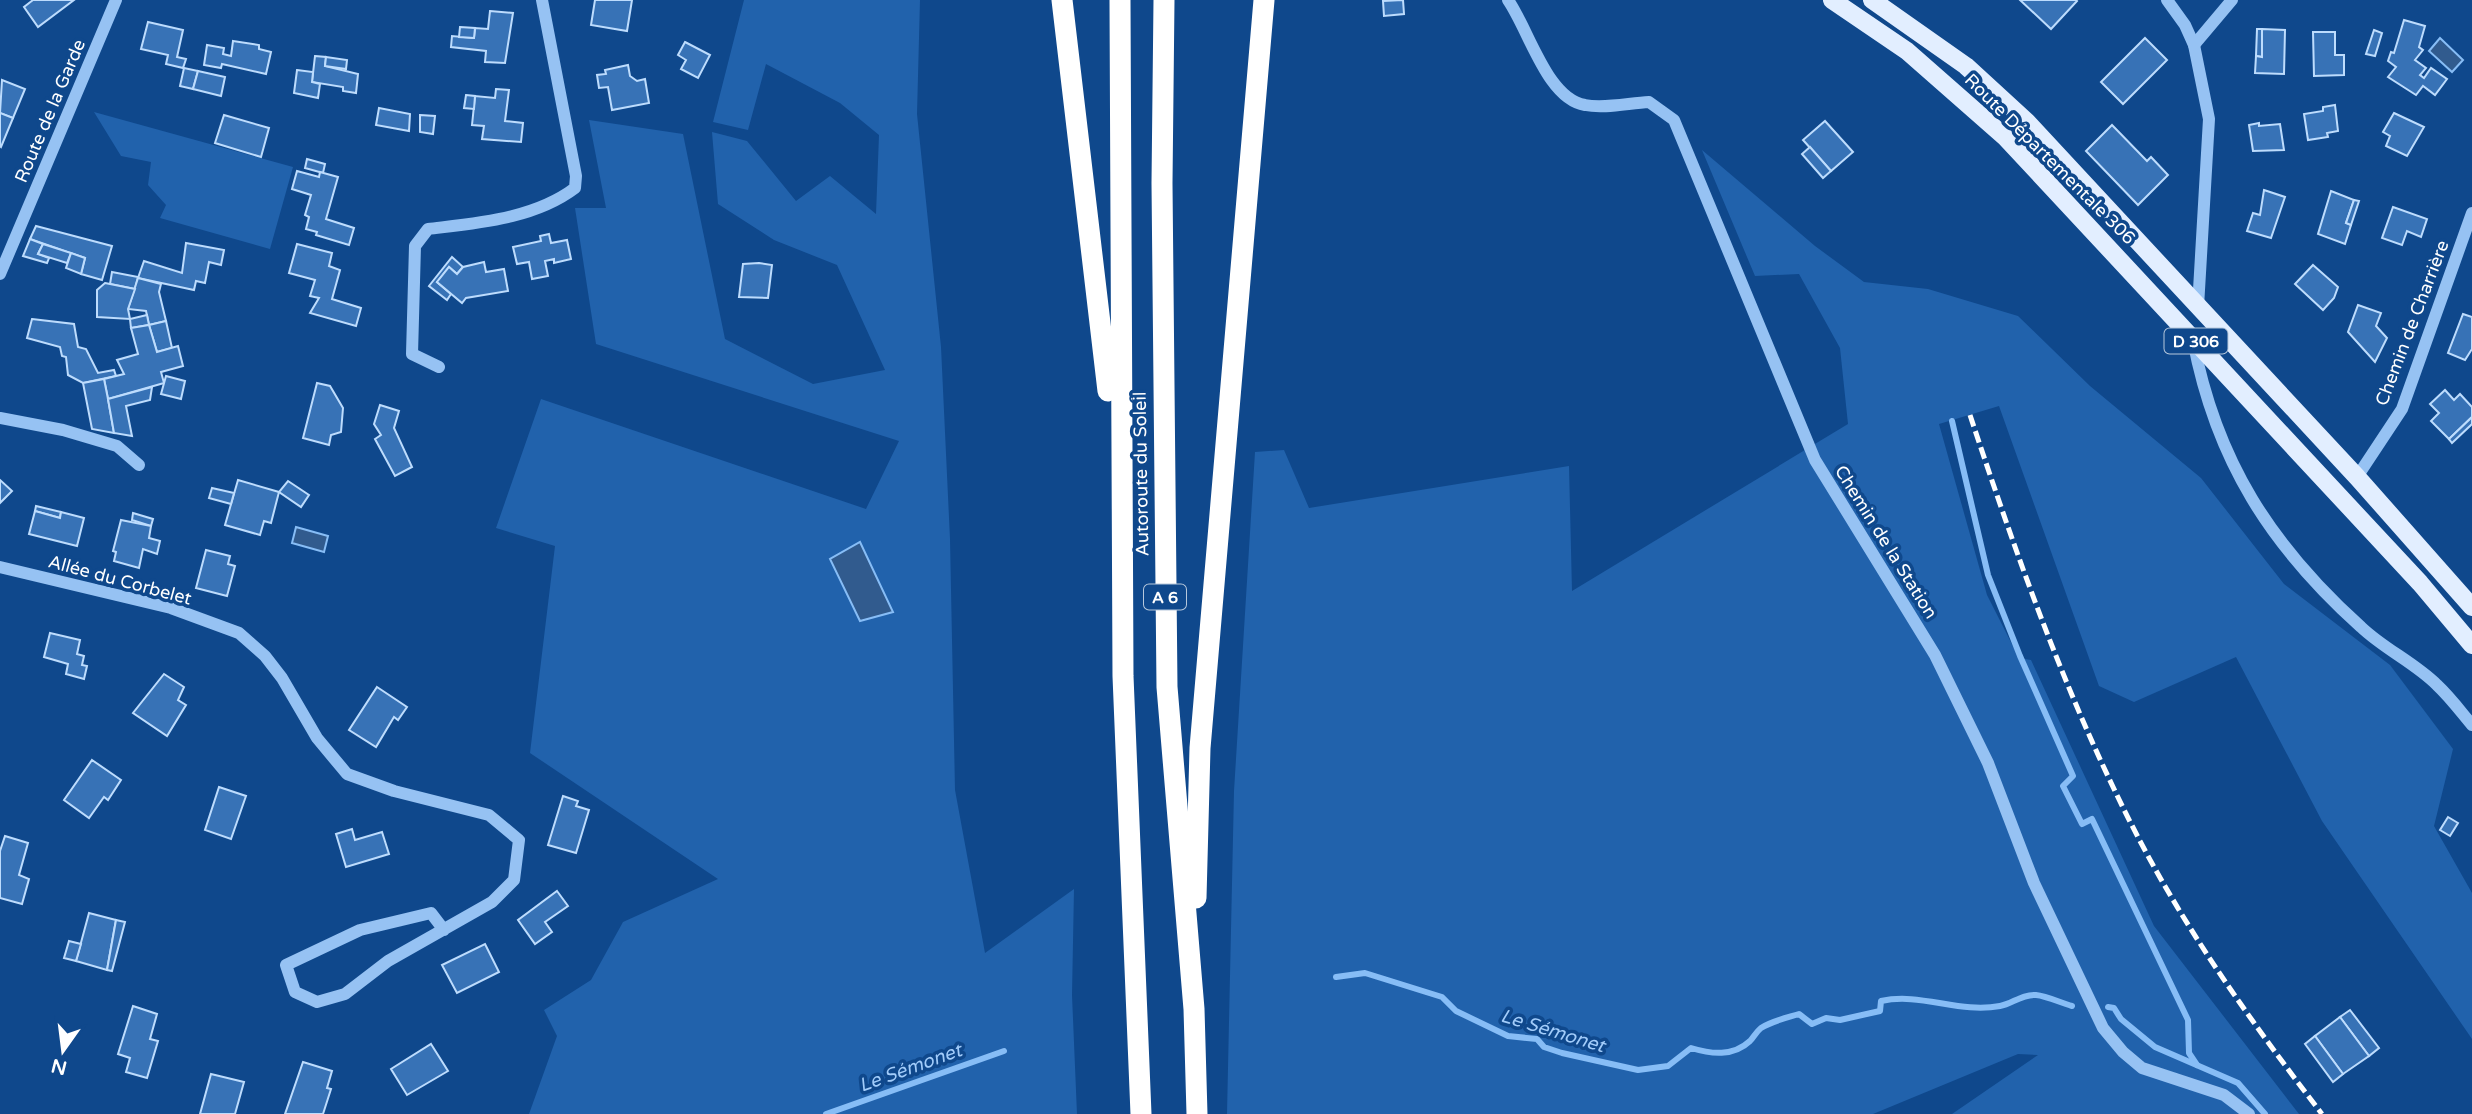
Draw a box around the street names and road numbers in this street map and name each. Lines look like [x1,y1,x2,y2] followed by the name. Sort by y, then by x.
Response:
[10,36,90,186] street label: Route de la Garde
[1960,69,2140,249] street label: Route Départementale 306
[2370,237,2454,409] street label: Chemin de Charrière
[2164,328,2228,354] road number: D 306
[1129,391,1153,557] street label: Autoroute du Soleil
[1830,461,1942,623] street label: Chemin de la Station
[46,550,194,610] street label: Allée du Corbelet
[1144,584,1186,610] road number: A 6

